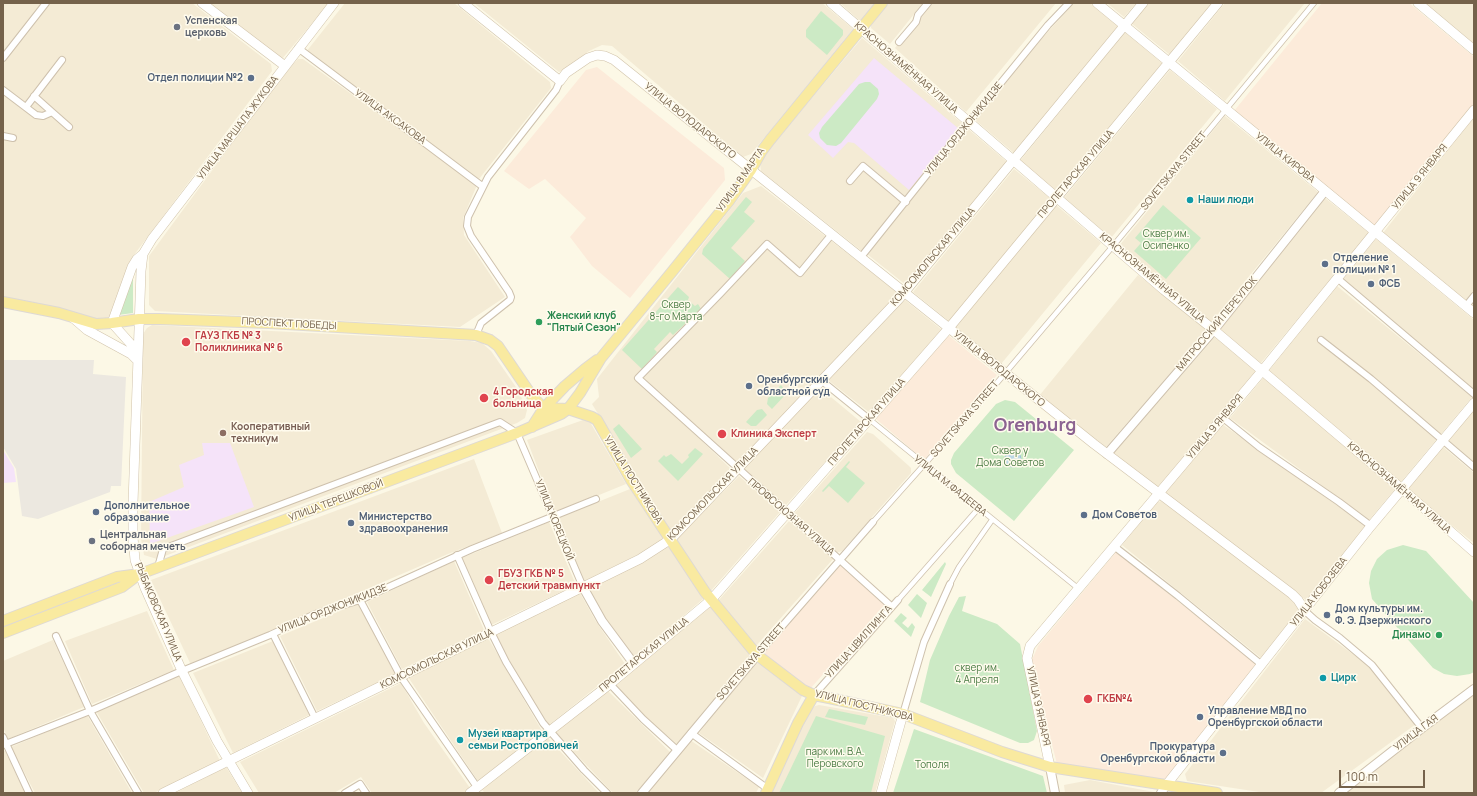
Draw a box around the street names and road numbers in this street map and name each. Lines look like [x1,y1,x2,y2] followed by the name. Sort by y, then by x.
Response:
[852,20,960,116] street label: КРАСНОЗНАМЁННАЯ УЛИЦА
[195,74,281,182] street label: УЛИЦА МАРШАЛА ЖУКОВА
[642,80,738,162] street label: УЛИЦА ВОЛОДАРСКОГО
[923,80,1005,178] street label: УЛИЦА ОРДЖОНИКИДЗЕ
[352,87,428,147] street label: УЛИЦА АКСАКОВА
[1036,127,1116,221] street label: ПРОЛЕТАРСКАЯ УЛИЦА
[1139,129,1209,213] street label: SOVETSKAYA STREET
[1253,130,1317,186] street label: УЛИЦА КИРОВА
[1390,142,1450,212] street label: УЛИЦА 9 ЯНВАРЯ
[714,146,768,214] street label: УЛИЦА 8 МАРТА
[888,205,978,309] street label: КОМСОМОЛЬСКАЯ УЛИЦА
[1097,230,1207,326] street label: КРАСНОЗНАМЁННАЯ УЛИЦА
[1174,274,1260,374] street label: МАТРОССКИЙ ПЕРЕУЛОК
[241,316,337,332] street label: ПРОСПЕКТ ПОБЕДЫ
[951,328,1047,410] street label: УЛИЦА ВОЛОДАРСКОГО
[826,376,908,468] street label: ПРОЛЕТАРСКАЯ УЛИЦА
[928,378,1002,460] street label: SOVETSKAYA STREET
[1184,392,1246,462] street label: УЛИЦА 9 ЯНВАРЯ
[601,434,665,526] street label: УЛИЦА ПОСТНИКОВА
[1345,440,1453,536] street label: КРАСНОЗНАМЁННАЯ УЛИЦА
[665,445,761,543] street label: КОМСОМОЛЬСКАЯ УЛИЦА
[911,453,989,519] street label: УЛИЦА М.ФАДЕЕВА
[745,476,837,558] street label: ПРОФСОЮЗНАЯ УЛИЦА
[287,477,385,525] street label: УЛИЦА ТЕРЕШКОВОЙ
[532,478,576,562] street label: УЛИЦА КОРЕЦКОЙ
[1288,555,1350,629] street label: УЛИЦА КОБОЗЕВА
[132,561,184,663] street label: РЫБАКОВСКАЯ УЛИЦА
[277,582,389,636] street label: УЛИЦА ОРДЖОНИКИДЗЕ
[823,603,895,681] street label: УЛИЦА ЦВИЛЛИНГА
[597,615,691,695] street label: ПРОЛЕТАРСКАЯ УЛИЦА
[714,621,788,703] street label: SOVETSKAYA STREET
[378,626,496,692] street label: КОМСОМОЛЬСКАЯ УЛИЦА
[1024,665,1052,747] street label: УЛИЦА 9 ЯНВАРЯ
[813,688,915,724] street label: УЛИЦА ПОСТНИКОВА
[1391,712,1441,754] street label: УЛИЦА ГАЯ

